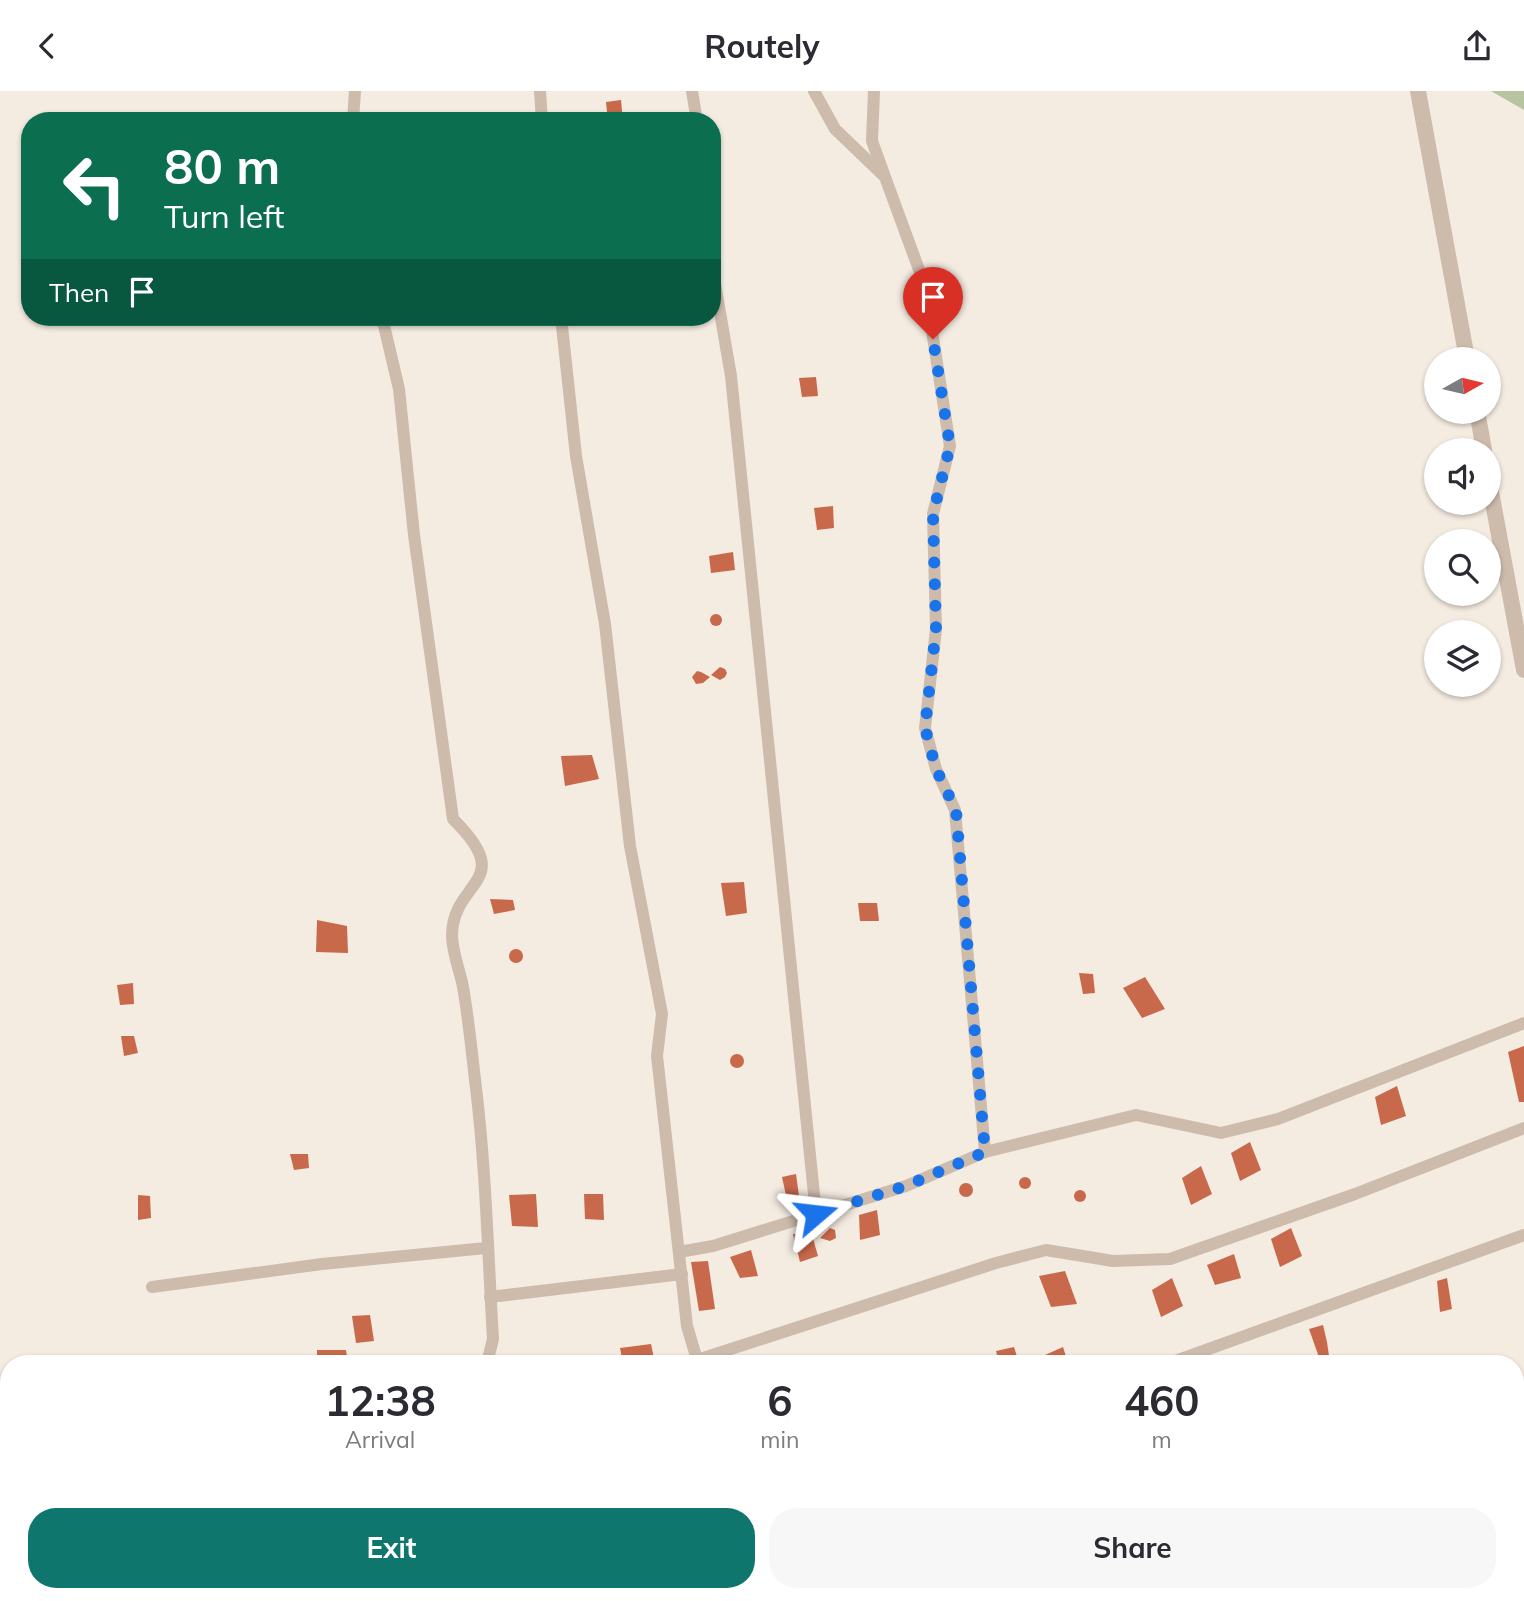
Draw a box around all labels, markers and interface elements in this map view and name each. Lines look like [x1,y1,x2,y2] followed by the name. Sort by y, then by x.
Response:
[704,26,820,66] text: Routely
[28,27,66,65] icon: back
[1458,27,1496,65] icon: share
[164,135,280,196] text: 80 m
[49,140,140,231] icon: left
[164,196,284,236] text: Turn left
[903,267,963,339] pin
[123,273,161,311] icon: arrive
[49,276,109,309] text: Then
[914,278,952,316] icon: arrive
[1424,347,1502,423] north arrow
[1424,347,1501,697] map controls
[1424,438,1501,515] button: sound
[1424,529,1501,606] button: search
[1424,620,1501,697] button: layers
[779,1177,853,1251] position arrow
[325,1374,436,1427] text: 12:38
[767,1374,792,1427] text: 6
[1124,1374,1199,1427] text: 460
[345,1425,415,1454] text: Arrival
[760,1425,799,1454] text: min
[1152,1425,1172,1454] text: m
[28,1508,755,1588] button: Exit
[769,1508,1496,1588] button: Share

